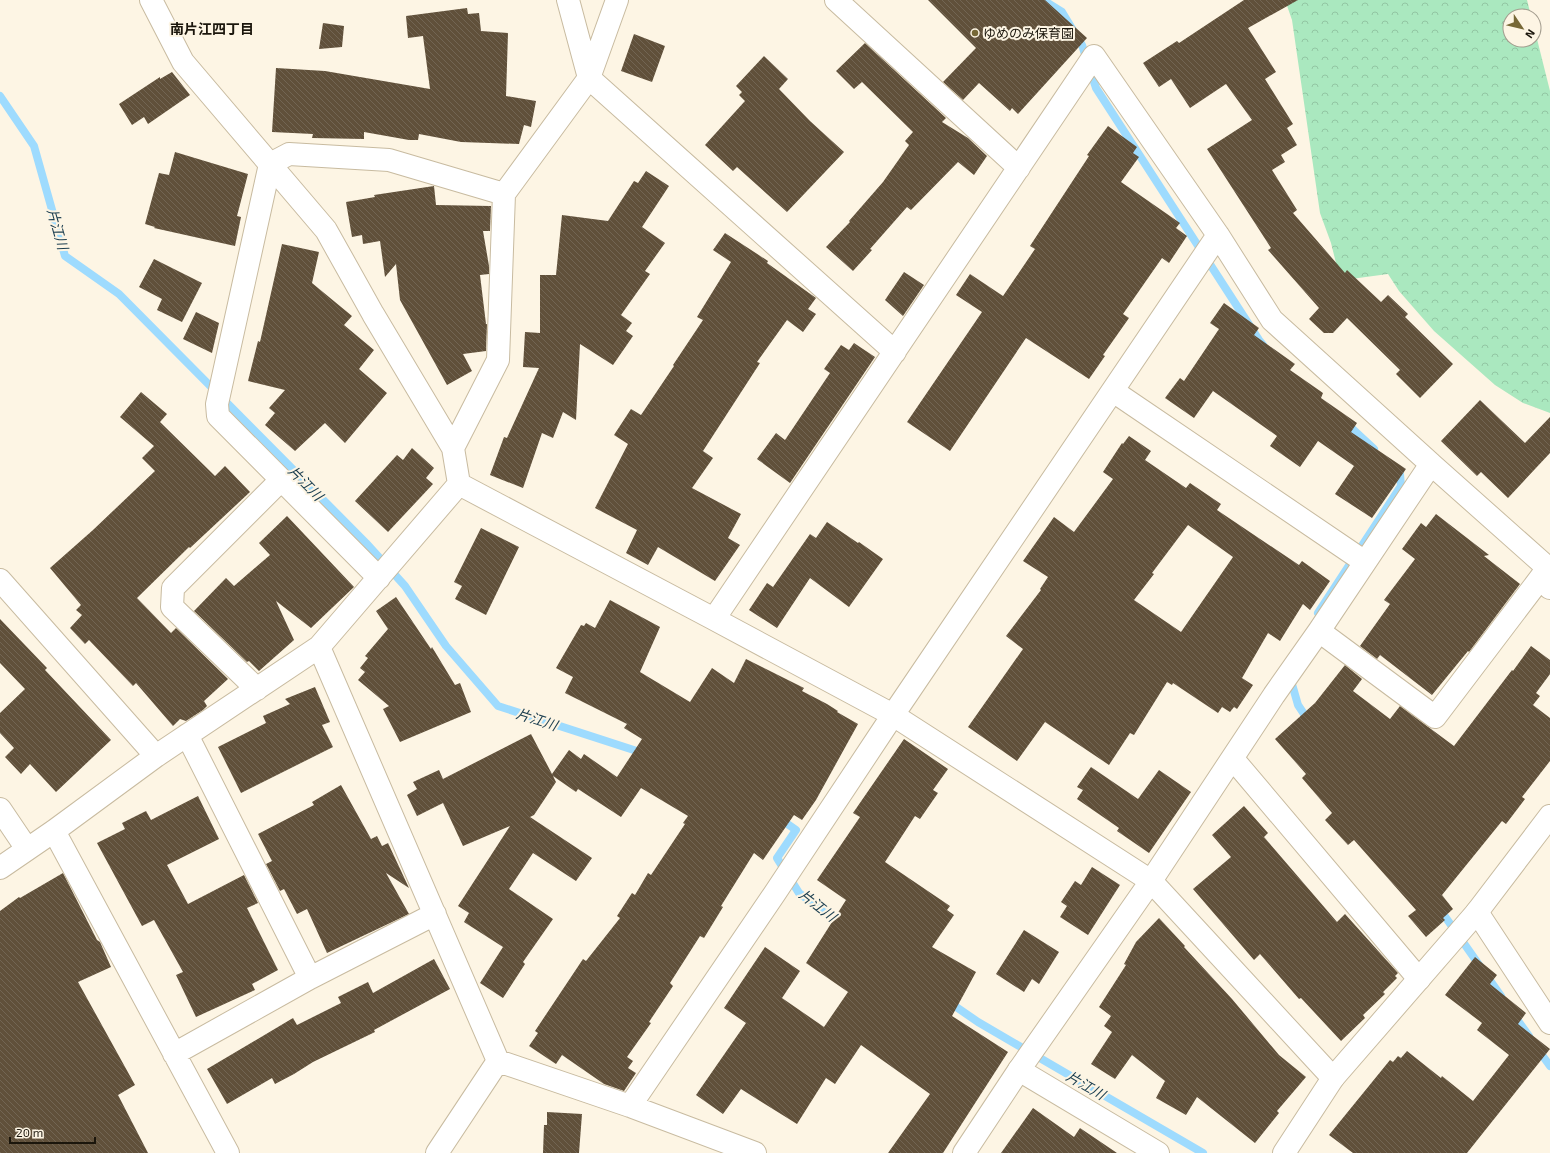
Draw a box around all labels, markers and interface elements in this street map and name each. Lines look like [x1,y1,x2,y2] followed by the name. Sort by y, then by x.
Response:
[1502,8,1542,48] north arrow
[170,20,254,37] district label: 南片江四丁目
[983,25,1074,41] place label: ゆめのみ保育園
[1523,27,1538,41] text: N
[970,28,980,38] marker: ゆめのみ保育園
[44,206,73,253] water label: 片江川
[285,462,328,505] water label: 片江川
[514,704,562,734] water label: 片江川
[796,885,841,926] water label: 片江川
[1064,1067,1110,1104] water label: 片江川
[10,1119,95,1145] scale bar
[16,1125,43,1139] text: 20 m

